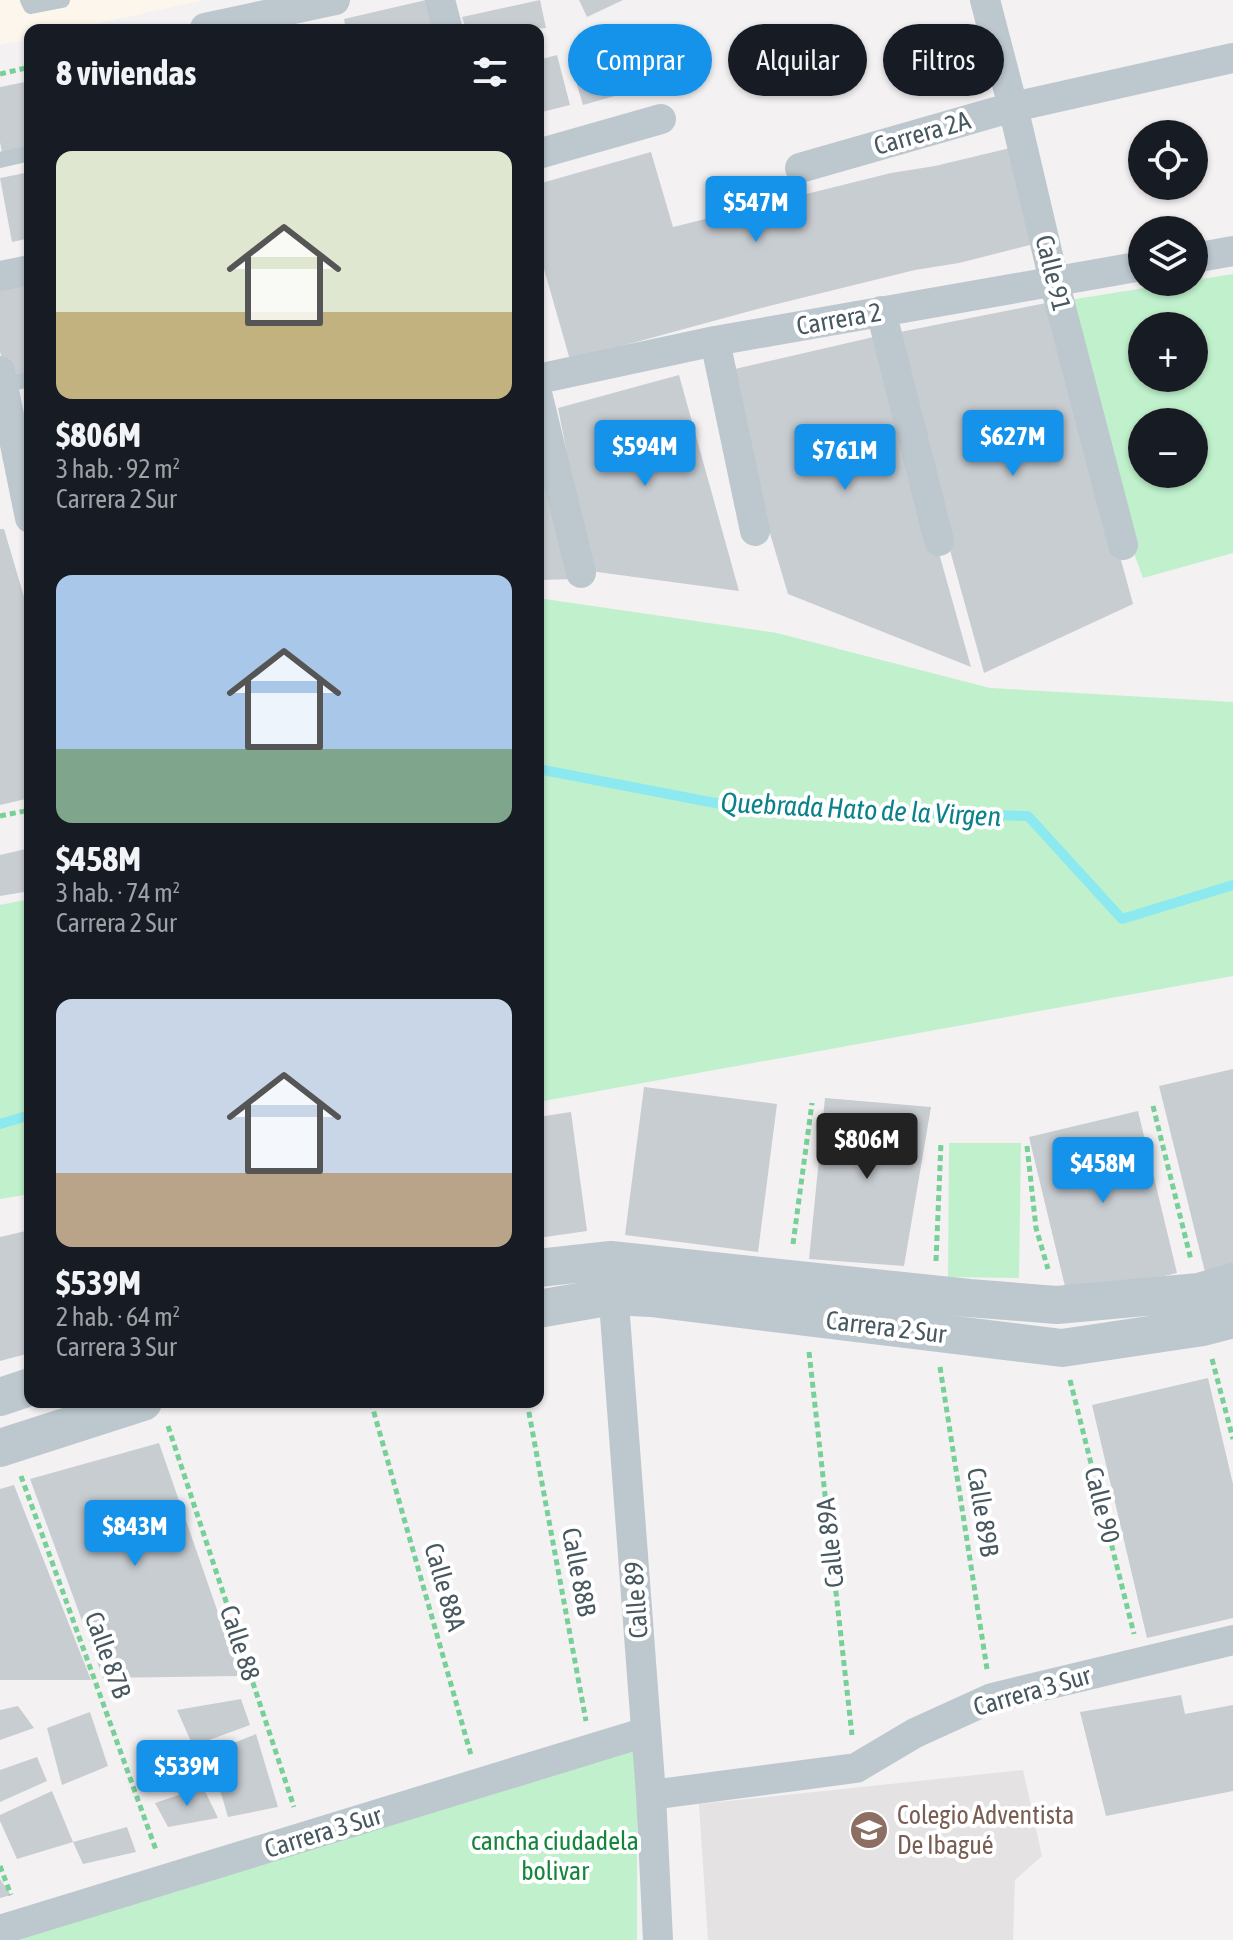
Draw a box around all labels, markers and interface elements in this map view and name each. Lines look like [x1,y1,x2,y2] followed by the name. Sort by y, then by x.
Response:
[568,24,712,96] chip: Comprar
[728,24,867,96] chip: Alquilar
[883,24,1004,96] chip: Filtros
[468,50,512,94] icon: filters
[56,53,196,92] text: 8 viviendas
[870,105,974,161] street label: Carrera 2A
[1128,120,1208,488] map controls
[1128,120,1208,200] button: locate
[700,176,812,244] pin: $547M
[723,187,789,217] text: $547M
[212,203,356,347] icon: home
[1128,216,1208,296] button: layers
[1029,232,1077,314] street label: Calle 91
[794,297,884,341] street label: Carrera 2
[1128,312,1208,392] button: +
[1128,408,1208,488] button: −
[957,410,1069,478] pin: $627M
[56,415,141,454] text: $806M
[589,420,701,488] pin: $594M
[980,421,1046,451] text: $627M
[789,424,901,492] pin: $761M
[612,431,678,461] text: $594M
[812,435,878,465] text: $761M
[56,454,180,484] text: 3 hab. · 92 m²
[56,484,177,514] text: Carrera 2 Sur
[212,627,356,771] icon: home
[720,786,1002,832] water label: Quebrada Hato de la Virgen
[56,839,141,878] text: $458M
[56,878,180,908] text: 3 hab. · 74 m²
[56,908,177,938] text: Carrera 2 Sur
[212,1051,356,1195] icon: home
[811,1113,923,1181] pin: $806M
[834,1124,900,1154] text: $806M
[1047,1137,1159,1205] pin: $458M
[1070,1148,1136,1178] text: $458M
[56,1263,141,1302] text: $539M
[56,1302,180,1332] text: 2 hab. · 64 m²
[824,1305,948,1349] street label: Carrera 2 Sur
[56,1332,177,1362] text: Carrera 3 Sur
[1078,1464,1126,1546] street label: Calle 90
[961,1465,1005,1559] street label: Calle 89B
[810,1496,850,1589] street label: Calle 89A
[79,1500,191,1568] pin: $843M
[102,1511,168,1541] text: $843M
[556,1525,602,1619] street label: Calle 88B
[418,1540,472,1635] street label: Calle 88A
[618,1560,654,1640] street label: Calle 89
[214,1602,266,1684] street label: Calle 88
[79,1608,138,1703] street label: Calle 87B
[970,1660,1094,1722] street label: Carrera 3 Sur
[131,1740,243,1808] pin: $539M
[154,1751,220,1781] text: $539M
[261,1800,385,1864] street label: Carrera 3 Sur
[897,1800,1074,1860] place label: Colegio Adventista De Ibagué
[848,1809,890,1851] school or university icon: Colegio Adventista De Ibagué
[471,1826,639,1886] park label: cancha ciudadela bolivar

